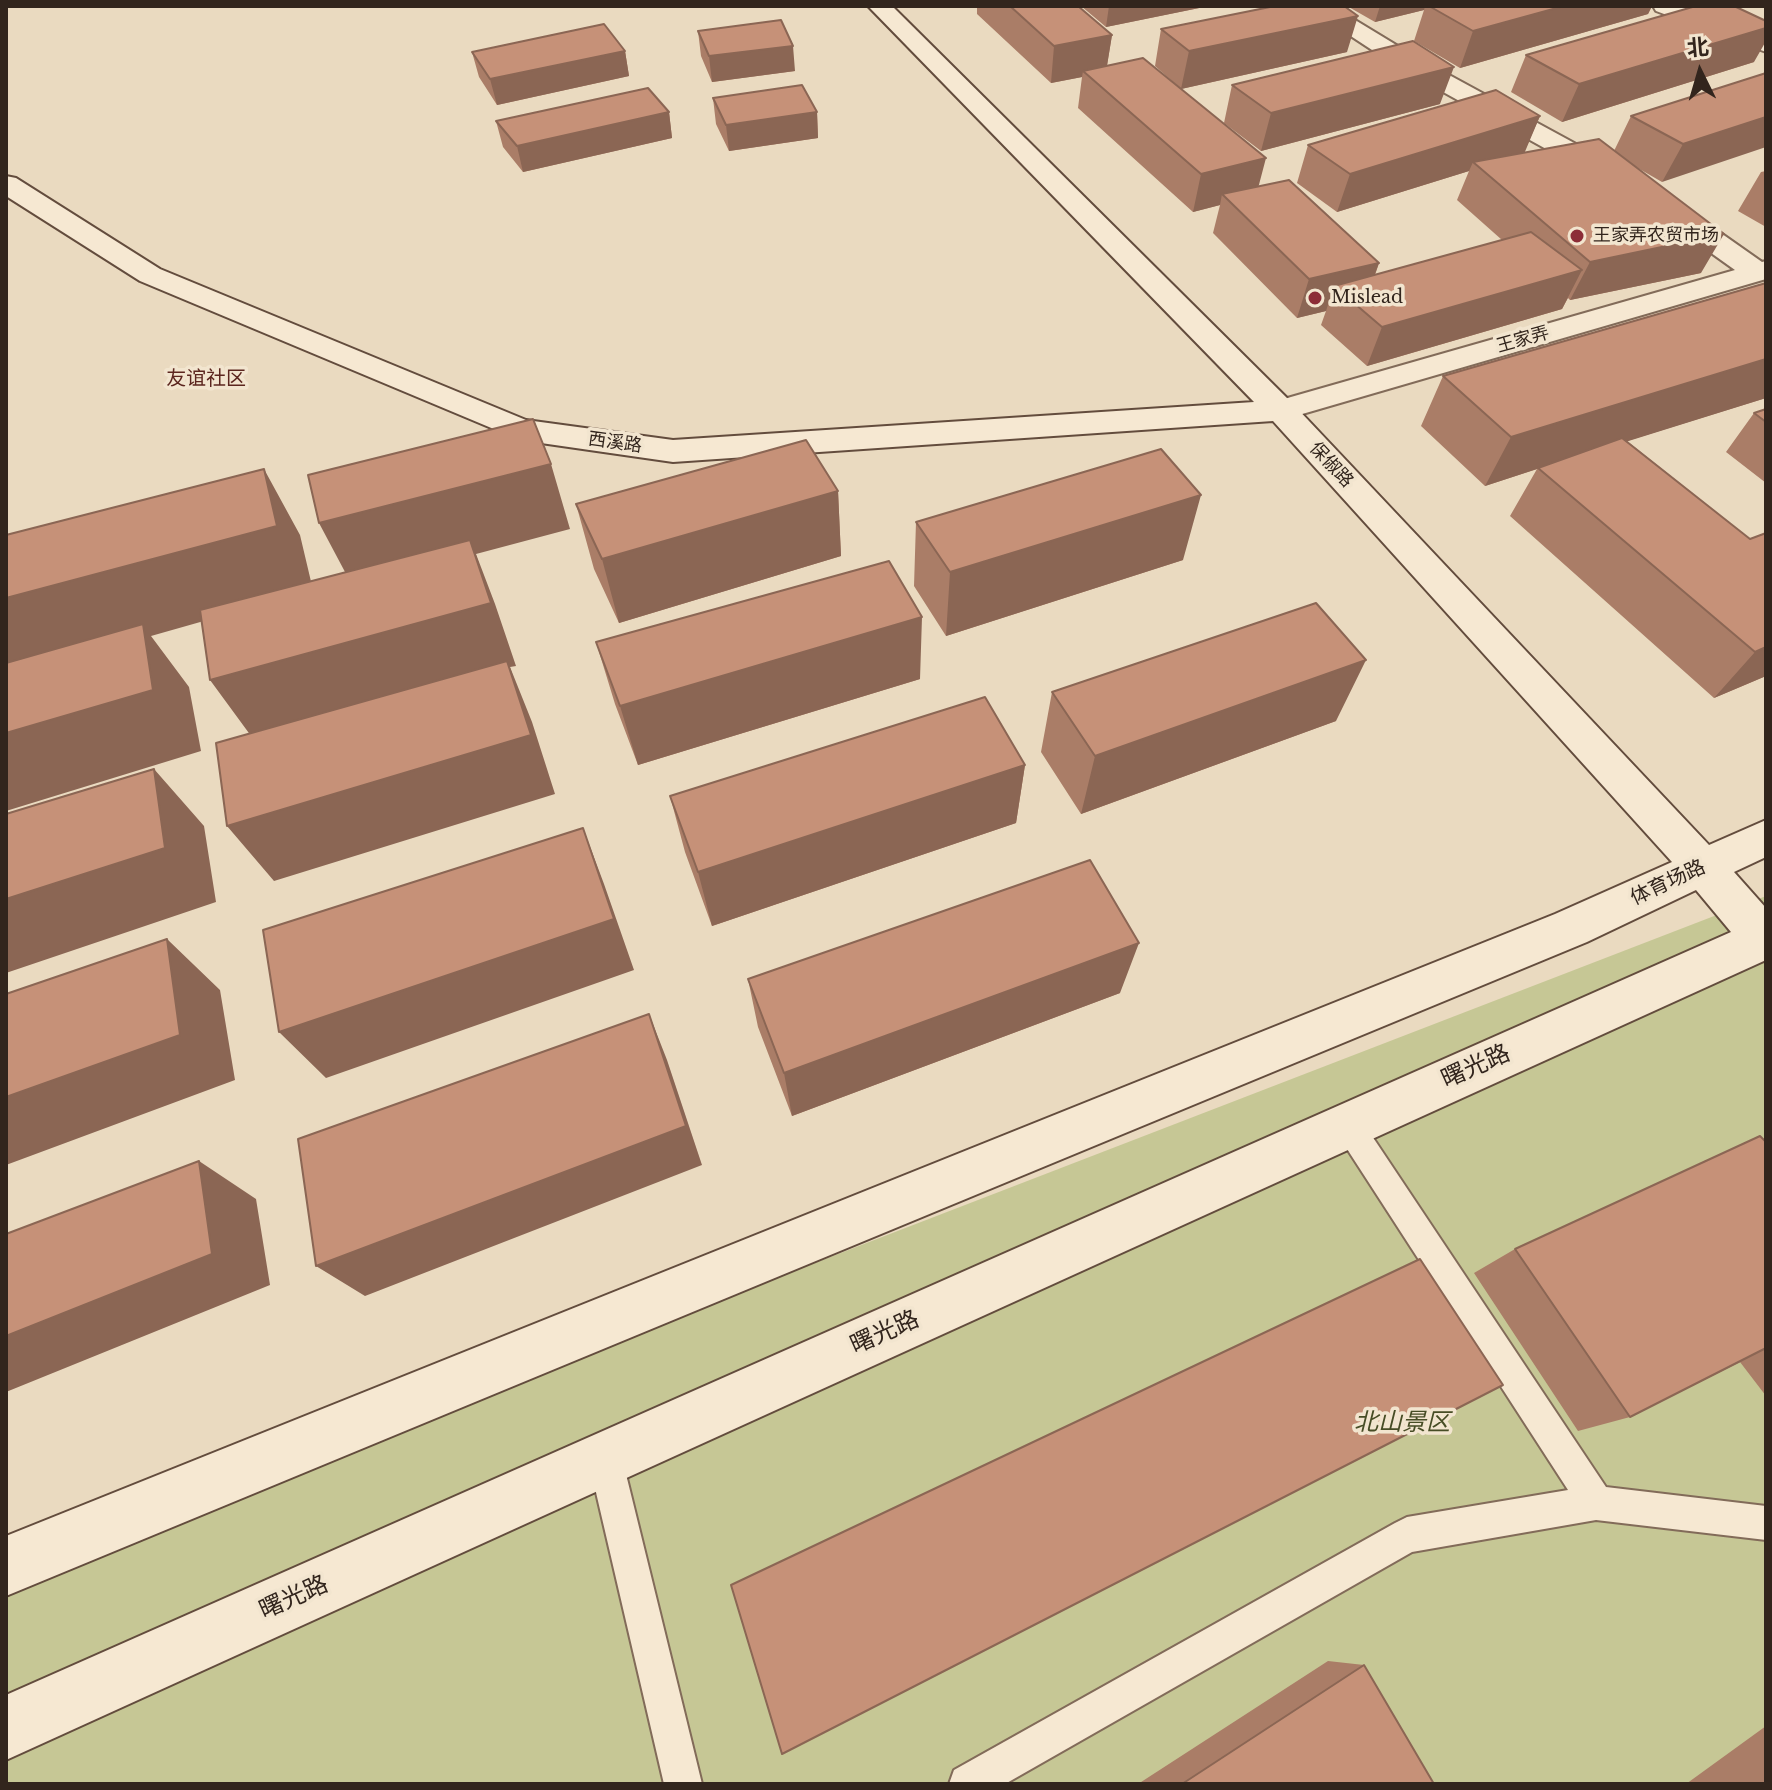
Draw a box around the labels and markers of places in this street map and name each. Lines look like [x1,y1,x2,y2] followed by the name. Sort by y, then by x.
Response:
[1593,225,1719,247] place label: 王家弄农贸市场
[1568,227,1586,245] marker: 王家弄农贸市场
[1331,287,1403,309] place label: Mislead
[1306,289,1324,307] marker: Mislead

